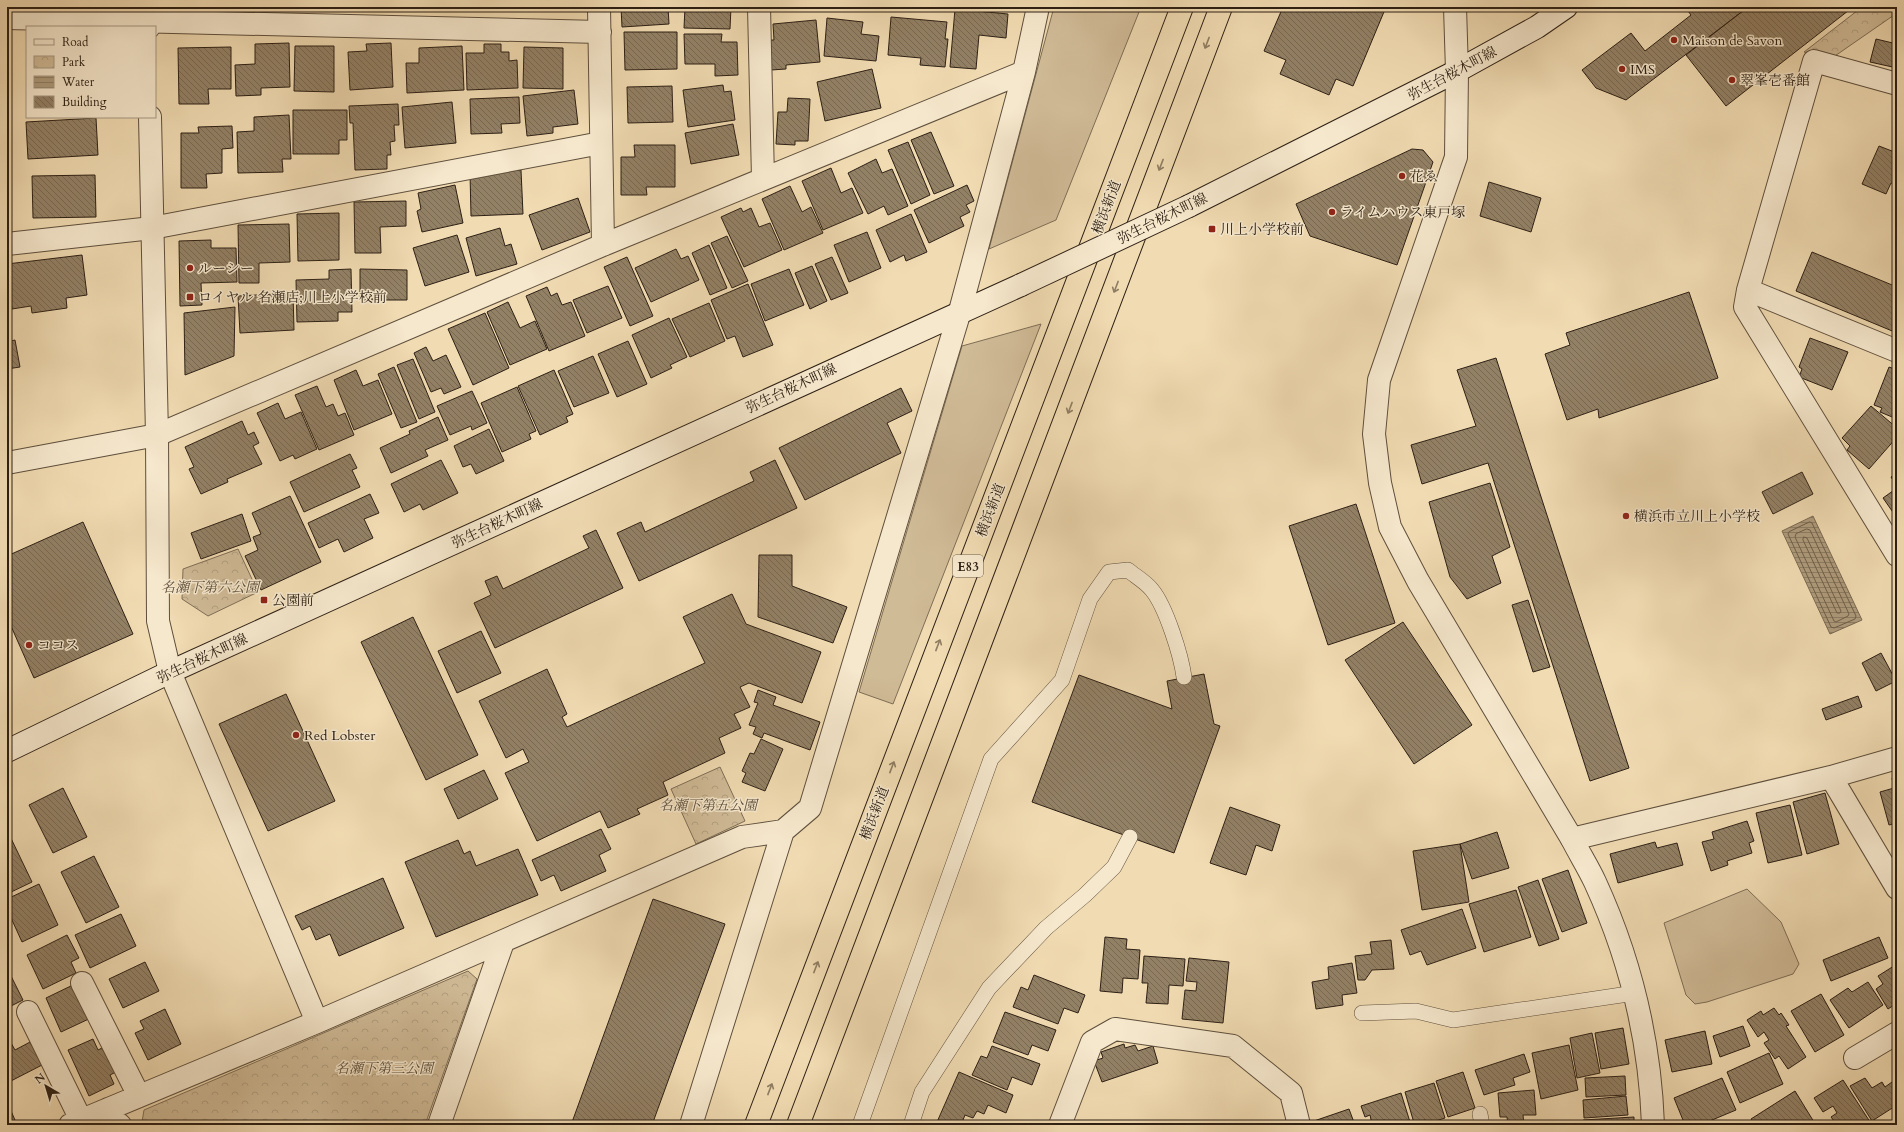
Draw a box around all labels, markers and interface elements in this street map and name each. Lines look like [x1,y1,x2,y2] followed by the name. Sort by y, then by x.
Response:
[26,26,156,118] legend
[1682,31,1782,50] place label: Maison de Savon
[62,34,89,50] text: Road
[1669,35,1679,45] marker: Maison de Savon
[1203,37,1211,49] one-way arrow
[1405,42,1500,105] street label: 弥生台桜木町線
[62,54,86,70] text: Park
[1630,60,1655,79] place label: IMS
[1617,64,1627,74] marker: IMS
[1740,71,1810,90] place label: 翠峯壱番館
[61,74,95,90] text: Water
[1727,75,1737,85] marker: 翠峯壱番館
[62,94,107,110] text: Building
[1157,159,1165,171] one-way arrow
[1410,167,1438,186] place label: 花ゑ
[1397,171,1407,181] marker: 花ゑ
[1088,178,1125,237] street label: 横浜新道
[1114,188,1210,248] street label: 弥生台桜木町線
[1340,203,1465,222] place label: ライムハウス東戸塚
[1327,207,1337,217] marker: ライムハウス東戸塚
[1220,220,1304,239] place label: 川上小学校前
[1207,224,1217,234] marker: 川上小学校前
[198,259,254,278] place label: ルーシー
[185,263,195,273] marker: ルーシー
[1111,280,1119,292] one-way arrow
[198,288,387,307] place label: ロイヤル 名瀬店;川上小学校前
[185,292,195,302] marker: ロイヤル 名瀬店;川上小学校前
[743,359,840,418] street label: 弥生台桜木町線
[1065,402,1073,414] one-way arrow
[972,481,1009,540] street label: 横浜新道
[449,494,546,553] street label: 弥生台桜木町線
[1634,507,1760,526] place label: 横浜市立川上小学校
[1621,511,1631,521] marker: 横浜市立川上小学校
[953,555,983,577] road number: E83
[161,578,261,597] park label: 名瀬下第六公園
[272,591,314,610] place label: 公園前
[259,595,269,605] marker: 公園前
[154,629,251,688] street label: 弥生台桜木町線
[37,636,79,655] place label: ココス
[24,640,34,650] marker: ココス
[934,640,942,652] one-way arrow
[304,726,376,745] place label: Red Lobster
[291,730,301,740] marker: Red Lobster
[888,761,896,773] one-way arrow
[856,784,893,843] street label: 横浜新道
[659,796,759,815] park label: 名瀬下第五公園
[812,961,820,973] one-way arrow
[335,1059,435,1078] park label: 名瀬下第三公園
[26,1066,66,1106] north arrow
[32,1069,49,1087] text: N
[766,1083,774,1095] one-way arrow

